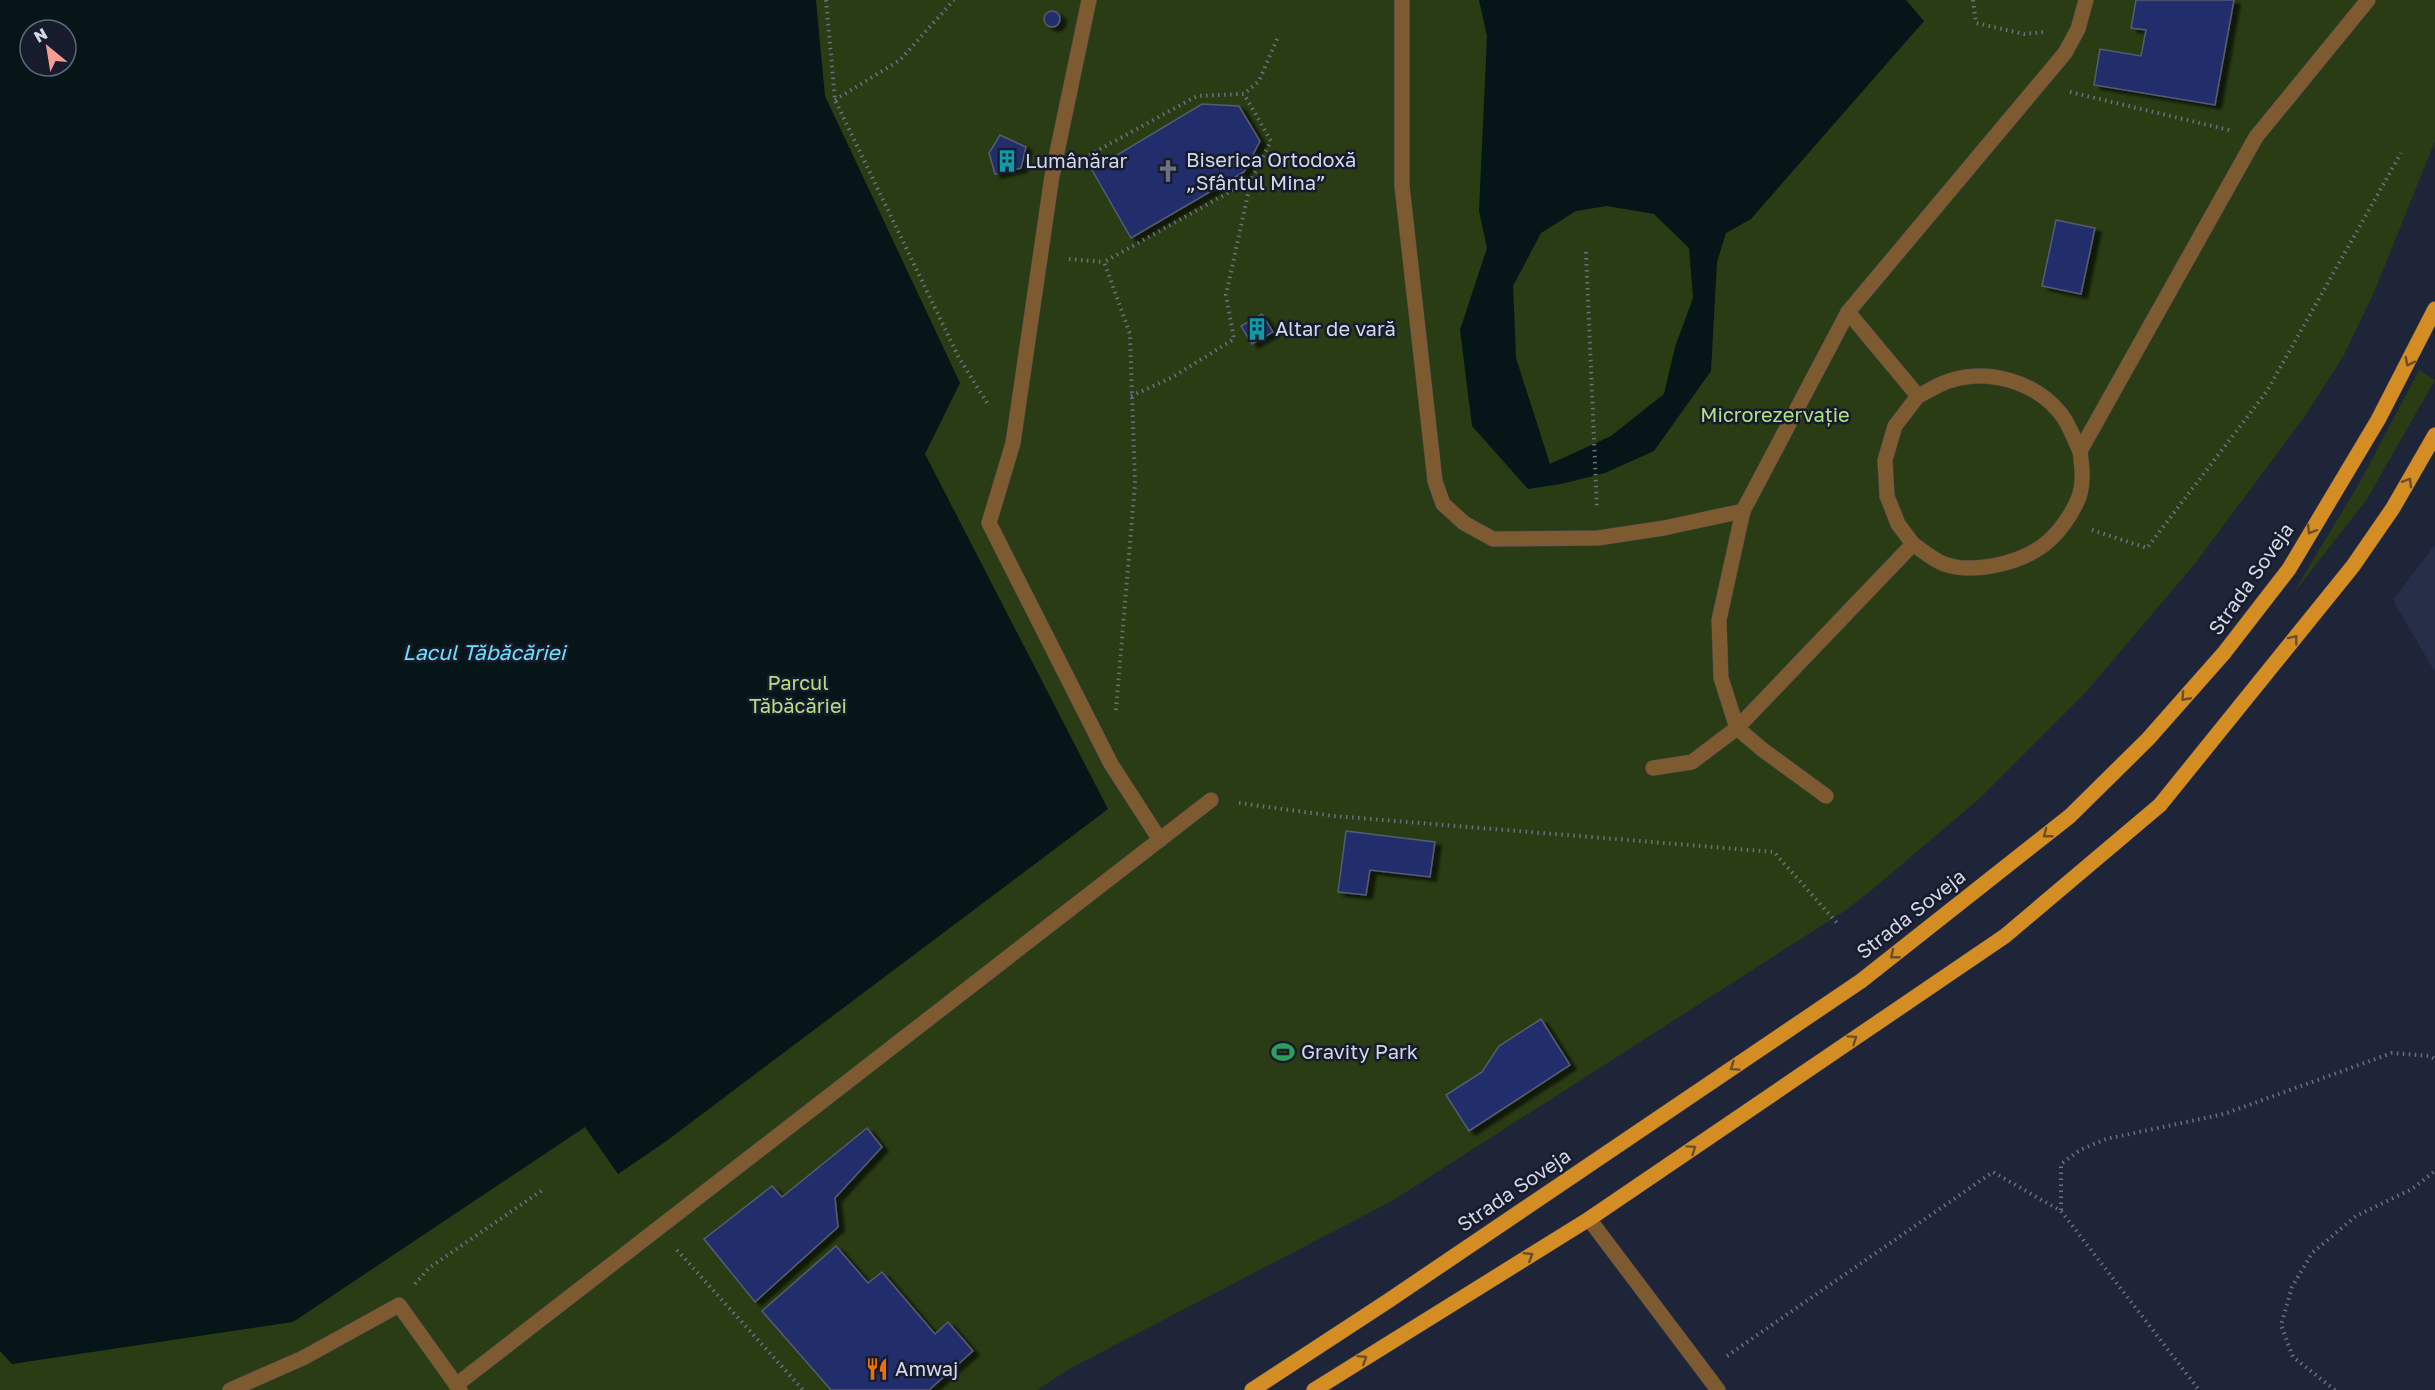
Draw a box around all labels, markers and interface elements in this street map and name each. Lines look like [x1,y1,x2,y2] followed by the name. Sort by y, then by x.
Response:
[18,18,78,78] north arrow
[30,23,51,47] text: N
[1186,147,1356,194] place label: Biserica Ortodoxă „Sfântul Mina”
[994,148,1020,174] building icon: Lumânărar
[1025,148,1128,172] place label: Lumânărar
[1155,158,1181,184] church icon: Biserica Ortodoxă „Sfântul Mina”
[1244,316,1270,342] building icon: Altar de vară
[1275,316,1396,340] place label: Altar de vară
[2405,355,2417,366] one-way arrow
[1700,402,1850,427] park label: Microrezervație
[2401,478,2412,488] one-way arrow
[2203,518,2298,639] street label: Strada Soveja
[2307,524,2318,534] one-way arrow
[2286,635,2297,646] one-way arrow
[403,639,568,665] water label: Lacul Tăbăcăriei
[749,670,847,717] park label: Parcul Tăbăcăriei
[2181,690,2192,701] one-way arrow
[2043,827,2054,838] one-way arrow
[1851,863,1970,963] street label: Strada Soveja
[1889,947,1900,958] one-way arrow
[1847,1036,1858,1047] one-way arrow
[1270,1039,1296,1065] sports icon: Gravity Park
[1301,1039,1418,1063] place label: Gravity Park
[1730,1059,1740,1071] one-way arrow
[1452,1142,1575,1236] street label: Strada Soveja
[1685,1145,1696,1156] one-way arrow
[1523,1252,1533,1264] one-way arrow
[864,1356,890,1382] restaurant icon: Amwaj
[895,1356,958,1380] place label: Amwaj
[1357,1356,1368,1367] one-way arrow

